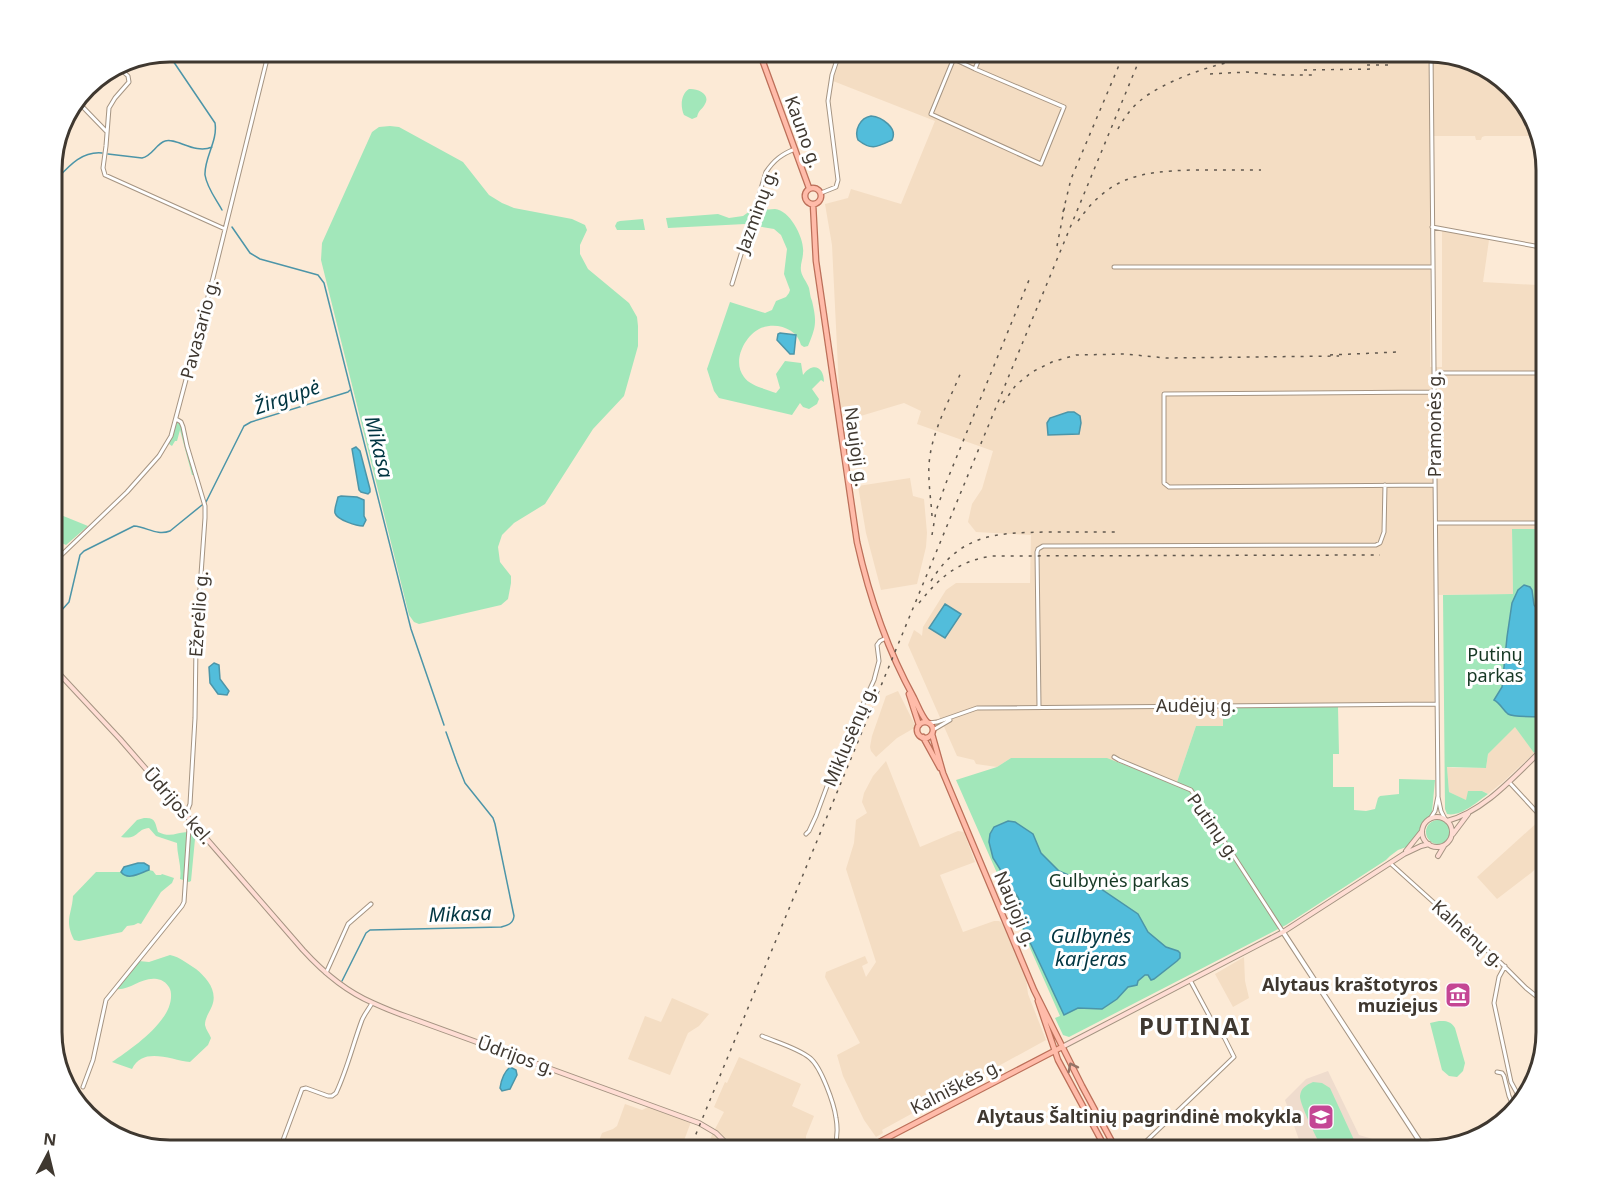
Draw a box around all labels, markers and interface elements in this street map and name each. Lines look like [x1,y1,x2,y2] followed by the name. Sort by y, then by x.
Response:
[780,92,828,171] street label: Kauno g.
[729,165,782,258] street label: Jazminų g.
[174,276,224,381] street label: Pavasario g.
[1422,371,1446,477] street label: Pramonės g.
[249,373,324,421] water label: Žirgupė
[840,405,874,488] street label: Naujoji g.
[359,413,400,481] water label: Mikasa
[183,570,213,658] street label: Ežerėlio g.
[1467,642,1523,687] park label: Putinų parkas
[817,681,881,790] street label: Miklusėnų g.
[1156,693,1236,717] street label: Audėjų g.
[139,762,219,849] street label: Ūdrijos kel.
[1182,788,1245,864] street label: Putinų g.
[989,867,1043,950] street label: Naujoji g.
[1049,868,1189,892] park label: Gulbynės parkas
[1427,894,1510,972] street label: Kalnėnų g.
[428,899,492,928] water label: Mikasa
[1050,922,1132,972] water label: Gulbynės karjeras
[1262,972,1438,1017] place label: Alytaus kraštotyros muziejus
[1443,980,1473,1010] museum icon: Alytaus kraštotyros muziejus
[1139,1009,1251,1042] district label: PUTINAI
[474,1030,559,1080] street label: Ūdrijos g.
[906,1053,1005,1119] street label: Kalniškės g.
[1068,1062,1079,1073] one-way arrow
[1306,1102,1336,1132] school or university icon: Alytaus Šaltinių pagrindinė mokykla
[977,1104,1302,1128] place label: Alytaus Šaltinių pagrindinė mokykla
[18,1124,78,1184] north arrow
[42,1127,58,1151] text: N

